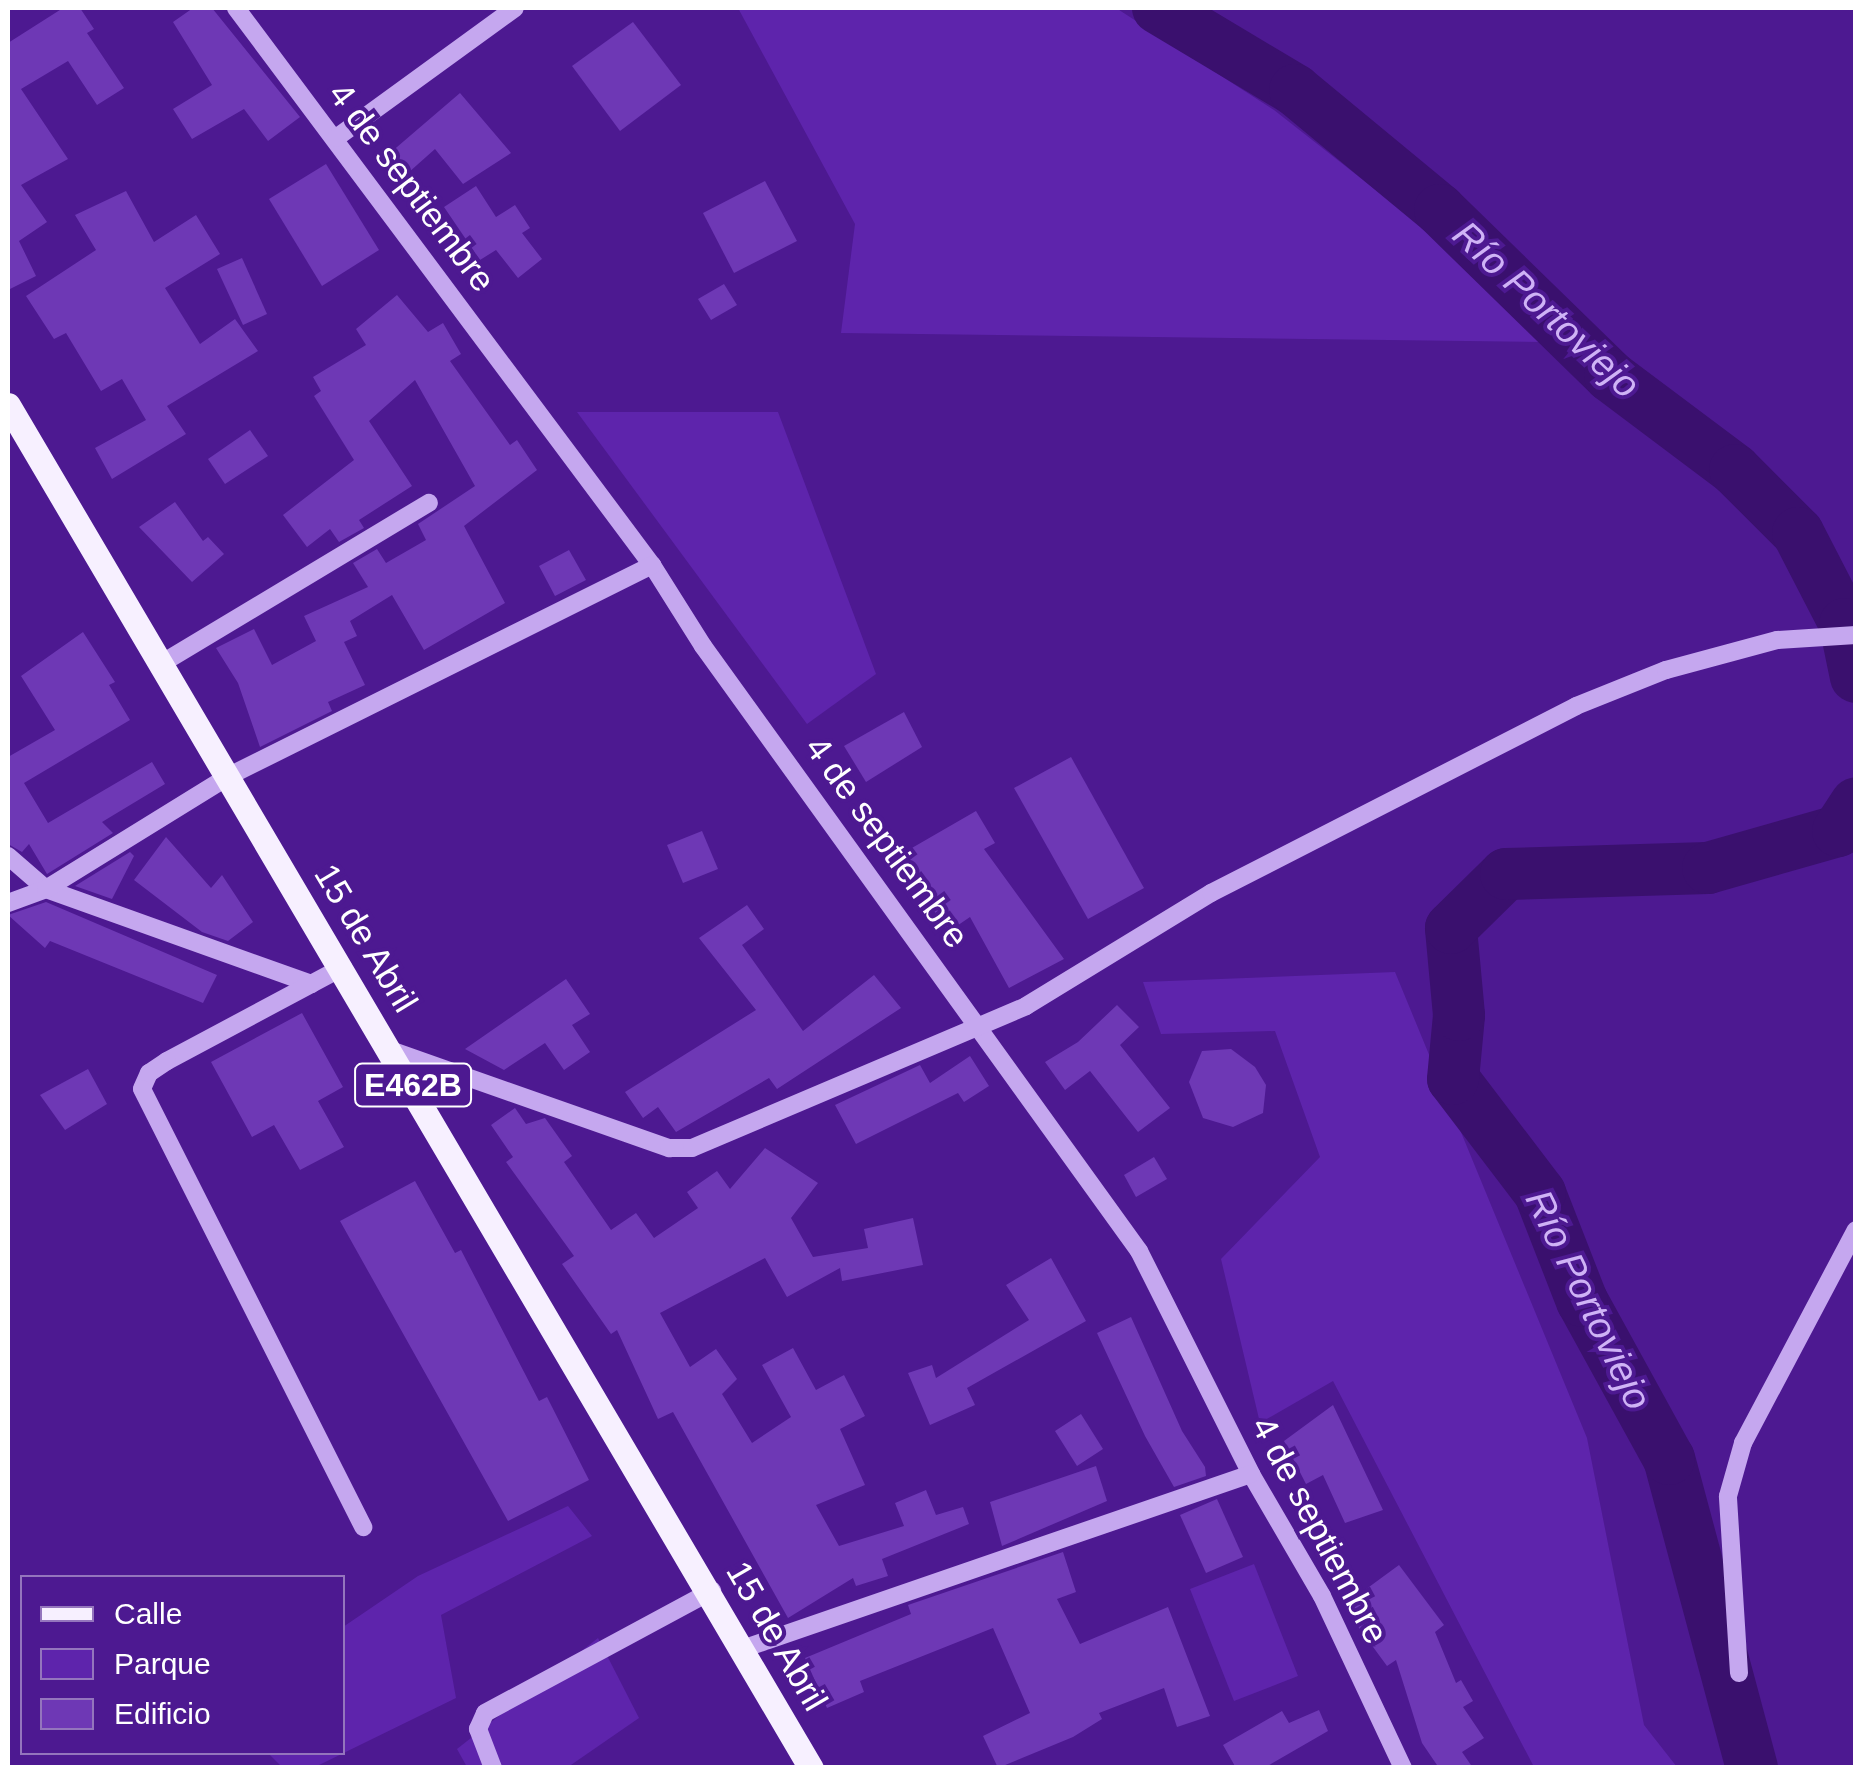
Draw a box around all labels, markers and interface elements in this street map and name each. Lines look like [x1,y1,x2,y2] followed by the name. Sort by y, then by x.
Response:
[320,74,504,300] street label: 4 de septiembre
[1443,212,1649,408] water label: Río Portoviejo
[796,728,978,956] street label: 4 de septiembre
[305,855,427,1021] street label: 15 de Abril
[353,1058,473,1112] road number: E462B
[1515,1183,1661,1417] water label: Río Portoviejo
[1243,1409,1397,1651] street label: 4 de septiembre
[717,1553,837,1719] street label: 15 de Abril
[20,1575,345,1755] legend
[114,1597,182,1630] text: Calle
[114,1647,211,1680] text: Parque
[114,1697,211,1730] text: Edificio

